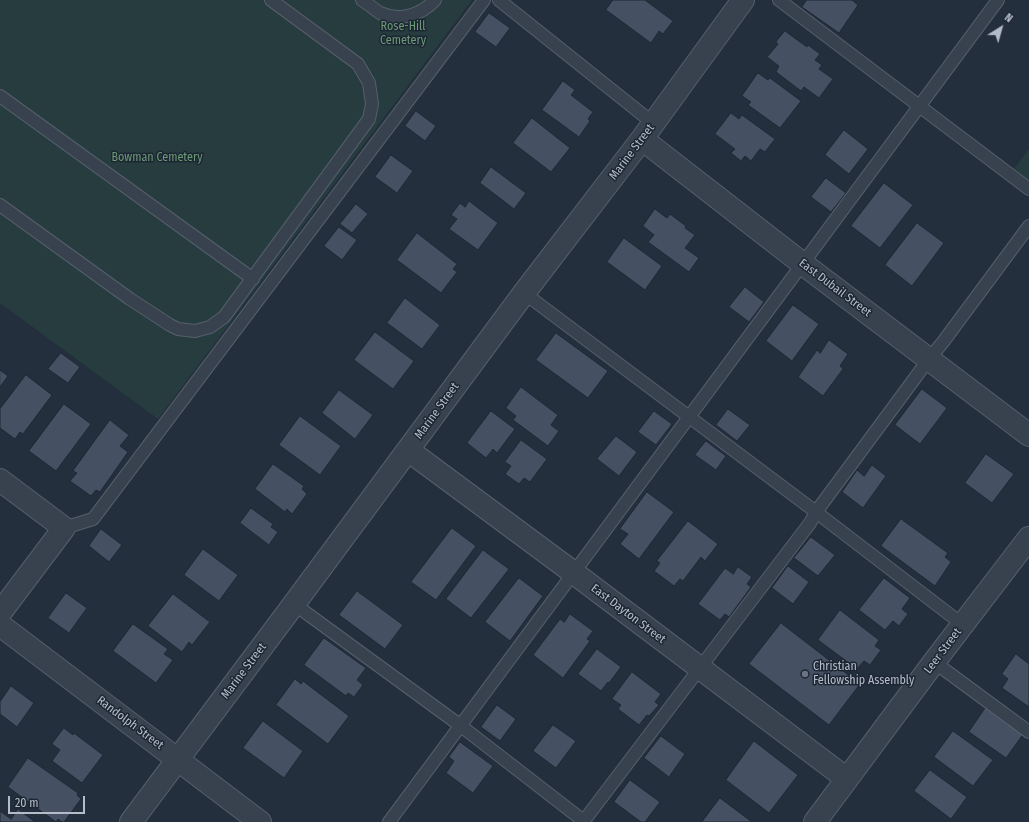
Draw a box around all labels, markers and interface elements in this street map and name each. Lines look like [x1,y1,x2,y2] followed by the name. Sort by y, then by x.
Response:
[981,8,1021,48] north arrow
[1002,11,1015,25] text: N
[380,20,426,48] park label: Rose-Hill Cemetery
[606,121,658,183] street label: Marine Street
[111,151,203,165] park label: Bowman Cemetery
[796,256,874,320] street label: East Dubail Street
[412,380,462,442] street label: Marine Street
[588,581,668,647] street label: East Dayton Street
[921,625,965,677] street label: Leer Street
[218,640,270,702] street label: Marine Street
[813,660,914,688] place label: Christian Fellowship Assembly
[800,669,810,679] marker: Christian Fellowship Assembly
[94,693,166,753] street label: Randolph Street
[10,788,87,814] scale bar
[15,796,39,810] text: 20 m

